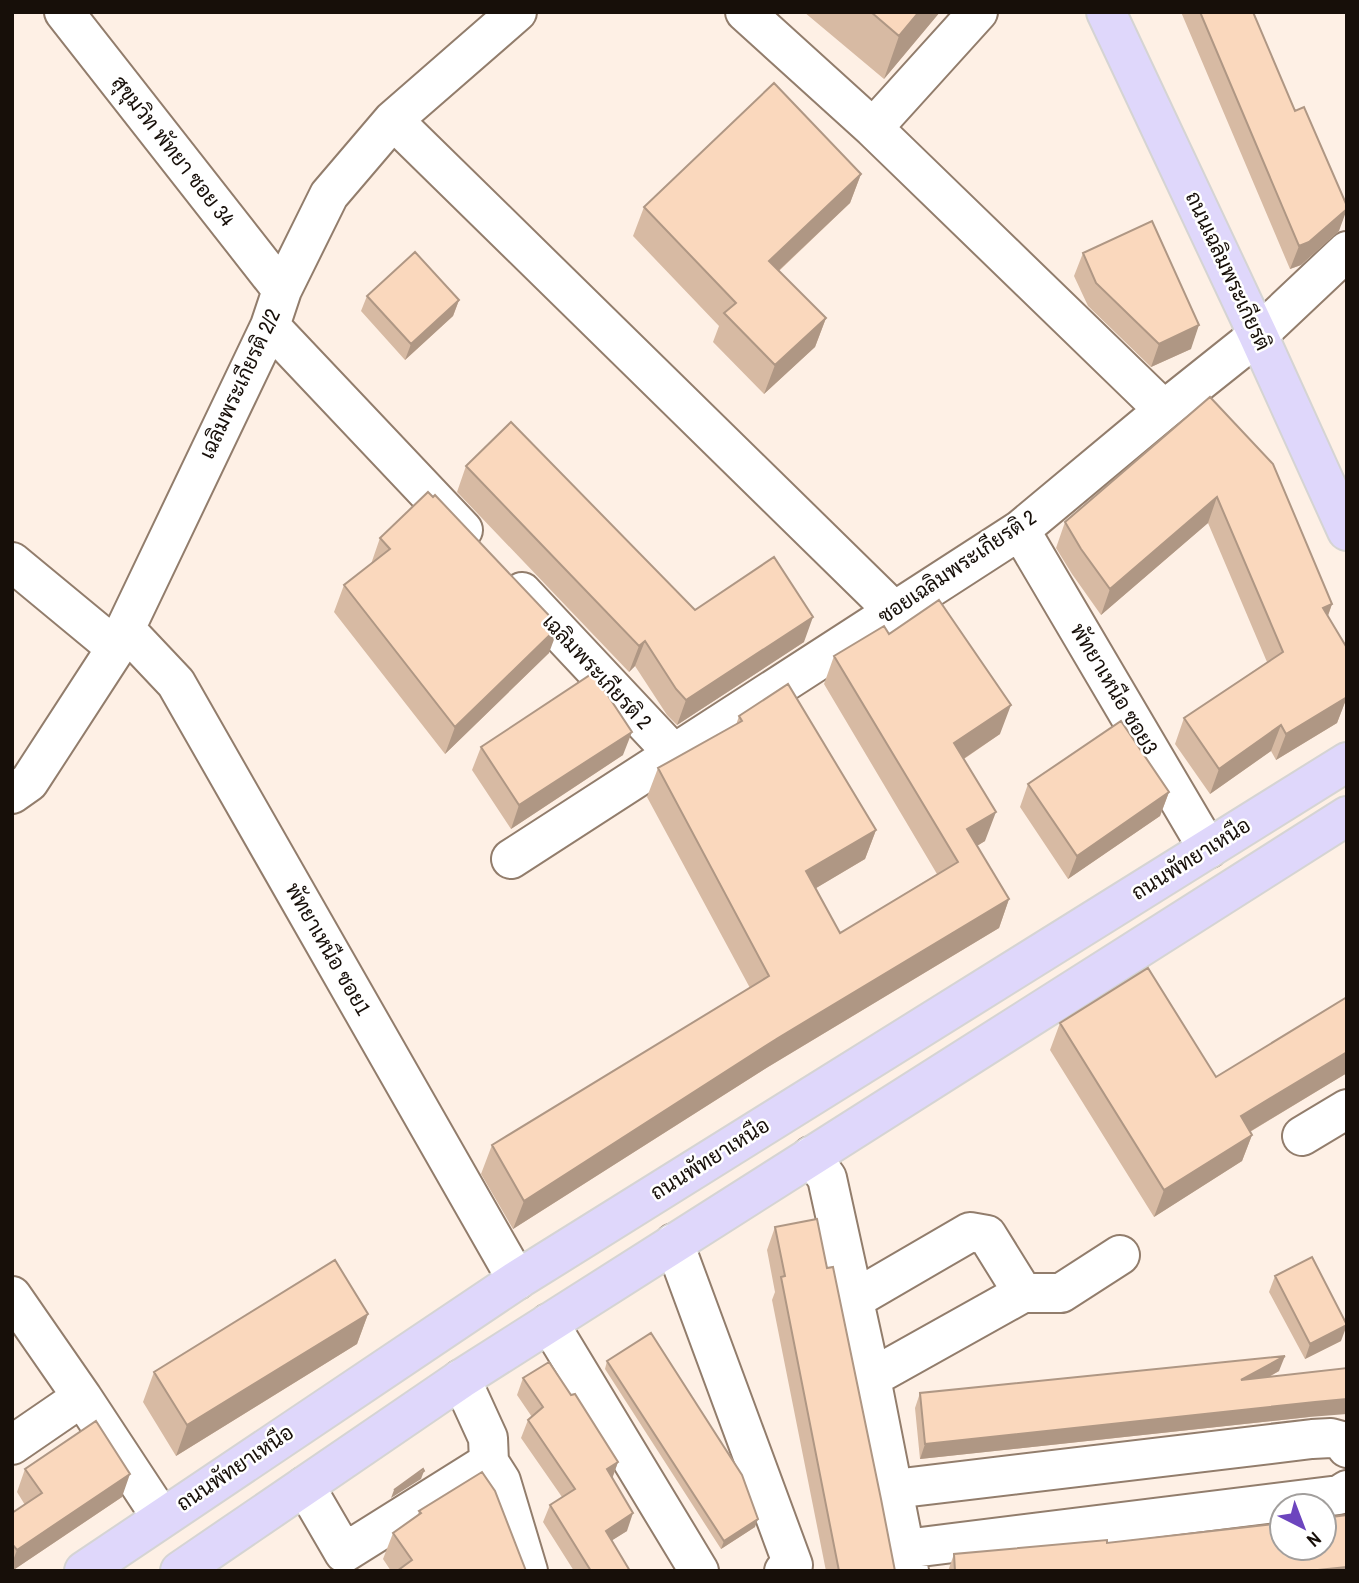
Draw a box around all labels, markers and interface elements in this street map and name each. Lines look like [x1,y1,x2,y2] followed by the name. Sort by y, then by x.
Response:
[105,69,242,232] street label: สุขุมวิท พัทยา ซอย 34
[1179,186,1278,355] street label: ถนนเฉลิมพระเกียรติ
[192,304,287,463] street label: เฉลิมพระเกียรติ 2/2
[872,503,1042,630] street label: ซอยเฉลิมพระเกียรติ 2
[536,608,658,736] street label: เฉลิมพระเกียรติ 2
[1064,618,1165,760] street label: พัทยาเหนือ ซอย3
[1126,810,1256,907] street label: ถนนพัทยาเหนือ
[279,877,378,1021] street label: พัทยาเหนือ ซอย1
[645,1110,775,1207] street label: ถนนพัทยาเหนือ
[170,1418,299,1518] street label: ถนนพัทยาเหนือ
[1268,1492,1338,1562] north arrow
[1301,1526,1327,1553] text: N

